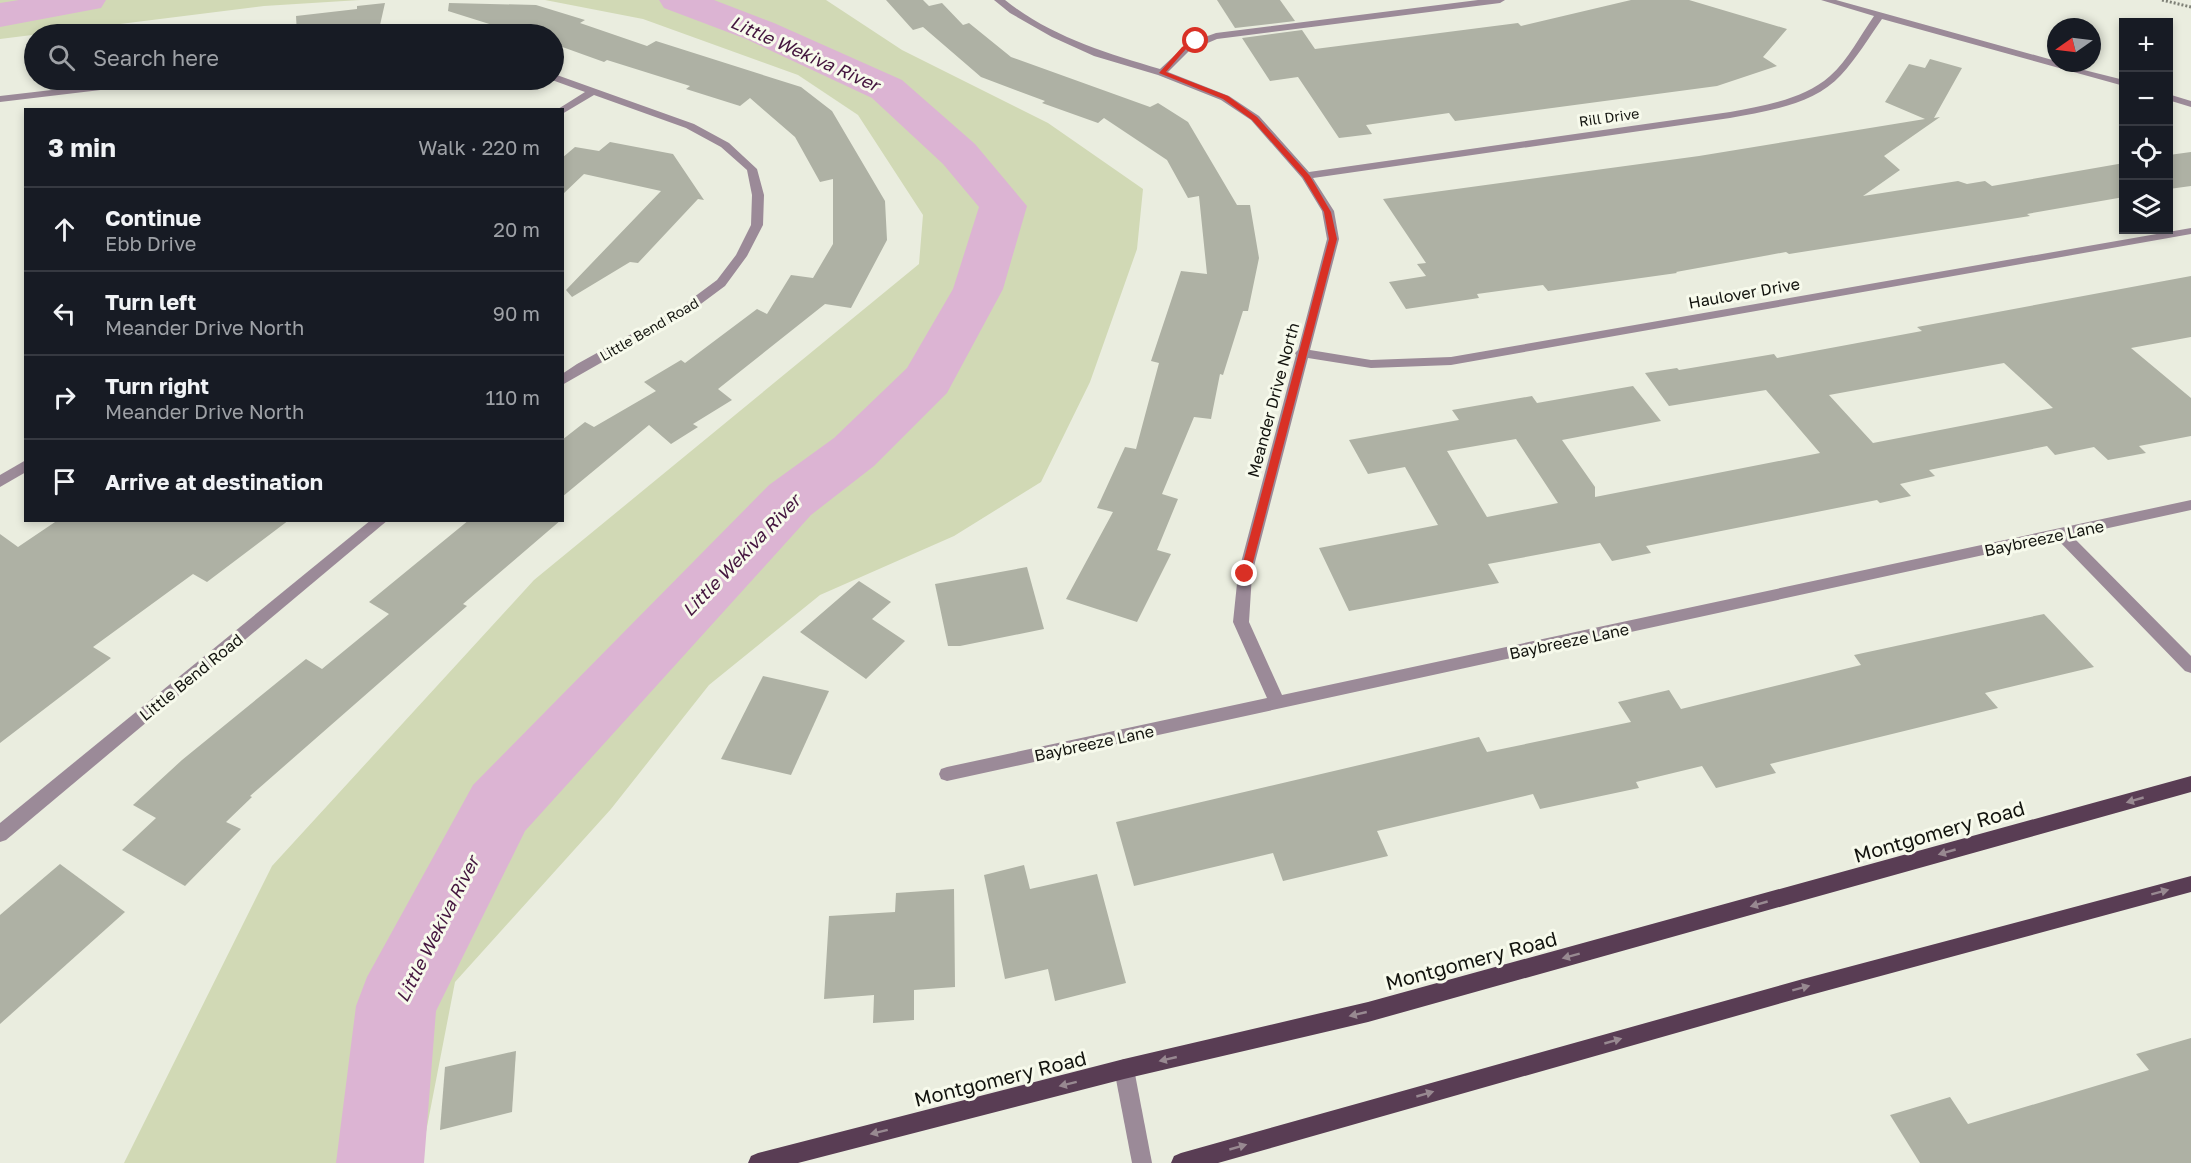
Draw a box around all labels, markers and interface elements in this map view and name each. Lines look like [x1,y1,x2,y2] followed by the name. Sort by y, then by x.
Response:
[727,10,885,97] water label: Little Wekiva River
[2047,18,2101,72] north arrow
[2119,18,2173,234] map controls
[2119,18,2173,72] button: +
[24,24,564,90] search box
[1182,27,1208,53] route start
[45,41,78,74] icon: search
[93,44,219,71] text: Search here
[2119,72,2173,126] button: −
[1578,104,1640,130] street label: Rill Drive
[2119,126,2173,180] button: locate
[48,132,116,163] text: 3 min
[418,135,540,159] text: Walk · 220 m
[2119,180,2173,234] button: layers
[105,204,201,231] text: Continue
[48,213,81,246] icon: ahead
[493,217,540,241] text: 20 m
[105,231,196,255] text: Ebb Drive
[1687,273,1801,313] street label: Haulover Drive
[105,288,196,315] text: Turn left
[597,294,701,364] street label: Little Bend Road
[48,297,81,330] icon: left
[493,301,540,325] text: 90 m
[105,315,304,339] text: Meander Drive North
[1243,320,1303,480] street label: Meander Drive North
[105,372,209,399] text: Turn right
[48,381,81,414] icon: right
[486,385,540,409] text: 110 m
[105,399,304,423] text: Meander Drive North
[48,465,81,498] icon: arrive
[105,468,323,495] text: Arrive at destination
[677,488,807,620] water label: Little Wekiva River
[1982,516,2106,560] street label: Baybreeze Lane
[1231,560,1257,586] route end
[1507,619,1631,663] street label: Baybreeze Lane
[135,629,247,725] street label: Little Bend Road
[1032,721,1156,765] street label: Baybreeze Lane
[1851,795,2027,867] street label: Montgomery Road
[2126,796,2144,805] one-way arrow
[1938,848,1956,857] one-way arrow
[391,850,485,1005] water label: Little Wekiva River
[2151,887,2169,896] one-way arrow
[1750,900,1768,910] one-way arrow
[1383,926,1559,994] street label: Montgomery Road
[1562,952,1580,961] one-way arrow
[1791,983,1810,993] one-way arrow
[1348,1010,1367,1019] one-way arrow
[1604,1036,1622,1045] one-way arrow
[911,1045,1089,1111] street label: Montgomery Road
[1159,1055,1177,1065] one-way arrow
[1059,1080,1077,1089] one-way arrow
[1416,1088,1434,1098] one-way arrow
[870,1128,888,1138] one-way arrow
[1229,1142,1247,1151] one-way arrow

